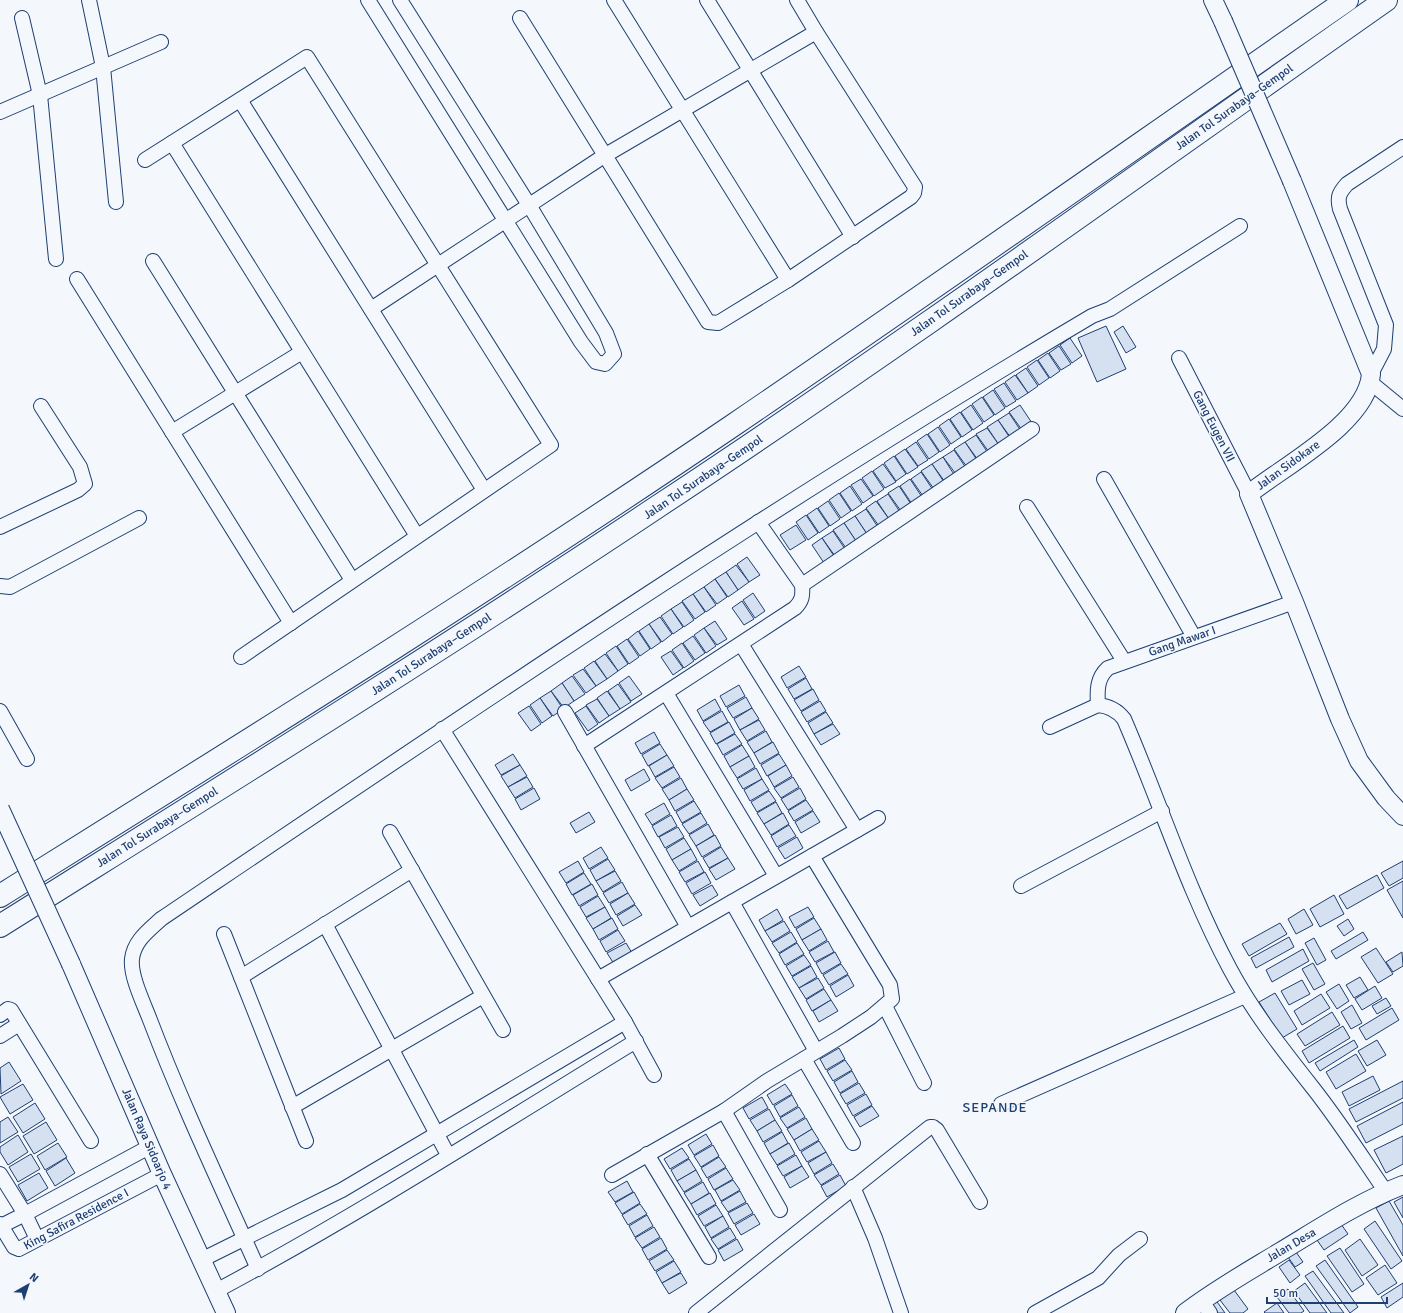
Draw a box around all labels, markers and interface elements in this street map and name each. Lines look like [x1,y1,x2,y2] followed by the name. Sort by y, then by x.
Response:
[1172,61,1297,154] street label: Jalan Tol Surabaya–Gempol
[907,247,1032,340] street label: Jalan Tol Surabaya–Gempol
[1189,388,1238,464] street label: Gang Eugen VII
[641,432,766,523] street label: Jalan Tol Surabaya–Gempol
[1254,437,1323,493] street label: Jalan Sidokare
[368,610,495,699] street label: Jalan Tol Surabaya–Gempol
[1147,623,1218,660] street label: Gang Mawar I
[94,784,221,871] street label: Jalan Tol Surabaya–Gempol
[118,1086,175,1193] street label: Jalan Raya Sidoarjo 4
[963,1099,1027,1116] district label: SEPANDE
[21,1185,131,1254] street label: King Safira Residence I
[1264,1225,1319,1266] street label: Jalan Desa
[8,1265,48,1305] north arrow
[27,1270,41,1285] text: N
[1267,1279,1387,1305] scale bar
[1273,1286,1298,1301] text: 50 m

